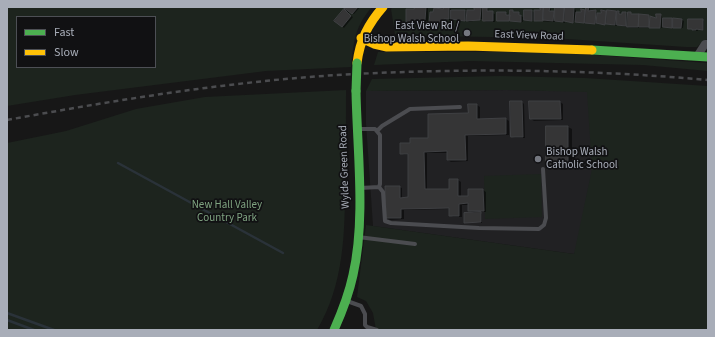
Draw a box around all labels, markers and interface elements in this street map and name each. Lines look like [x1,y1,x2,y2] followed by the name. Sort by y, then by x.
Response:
[16,16,156,68] legend
[364,20,459,46] place label: East View Rd / Bishop Walsh School
[54,24,74,41] text: Fast
[462,28,472,38] marker: East View Rd / Bishop Walsh School
[494,28,564,44] street label: East View Road
[54,44,79,61] text: Slow
[337,125,353,209] street label: Wylde Green Road
[546,146,618,172] place label: Bishop Walsh Catholic School
[533,154,543,164] marker: Bishop Walsh Catholic School
[192,199,262,225] park label: New Hall Valley Country Park

